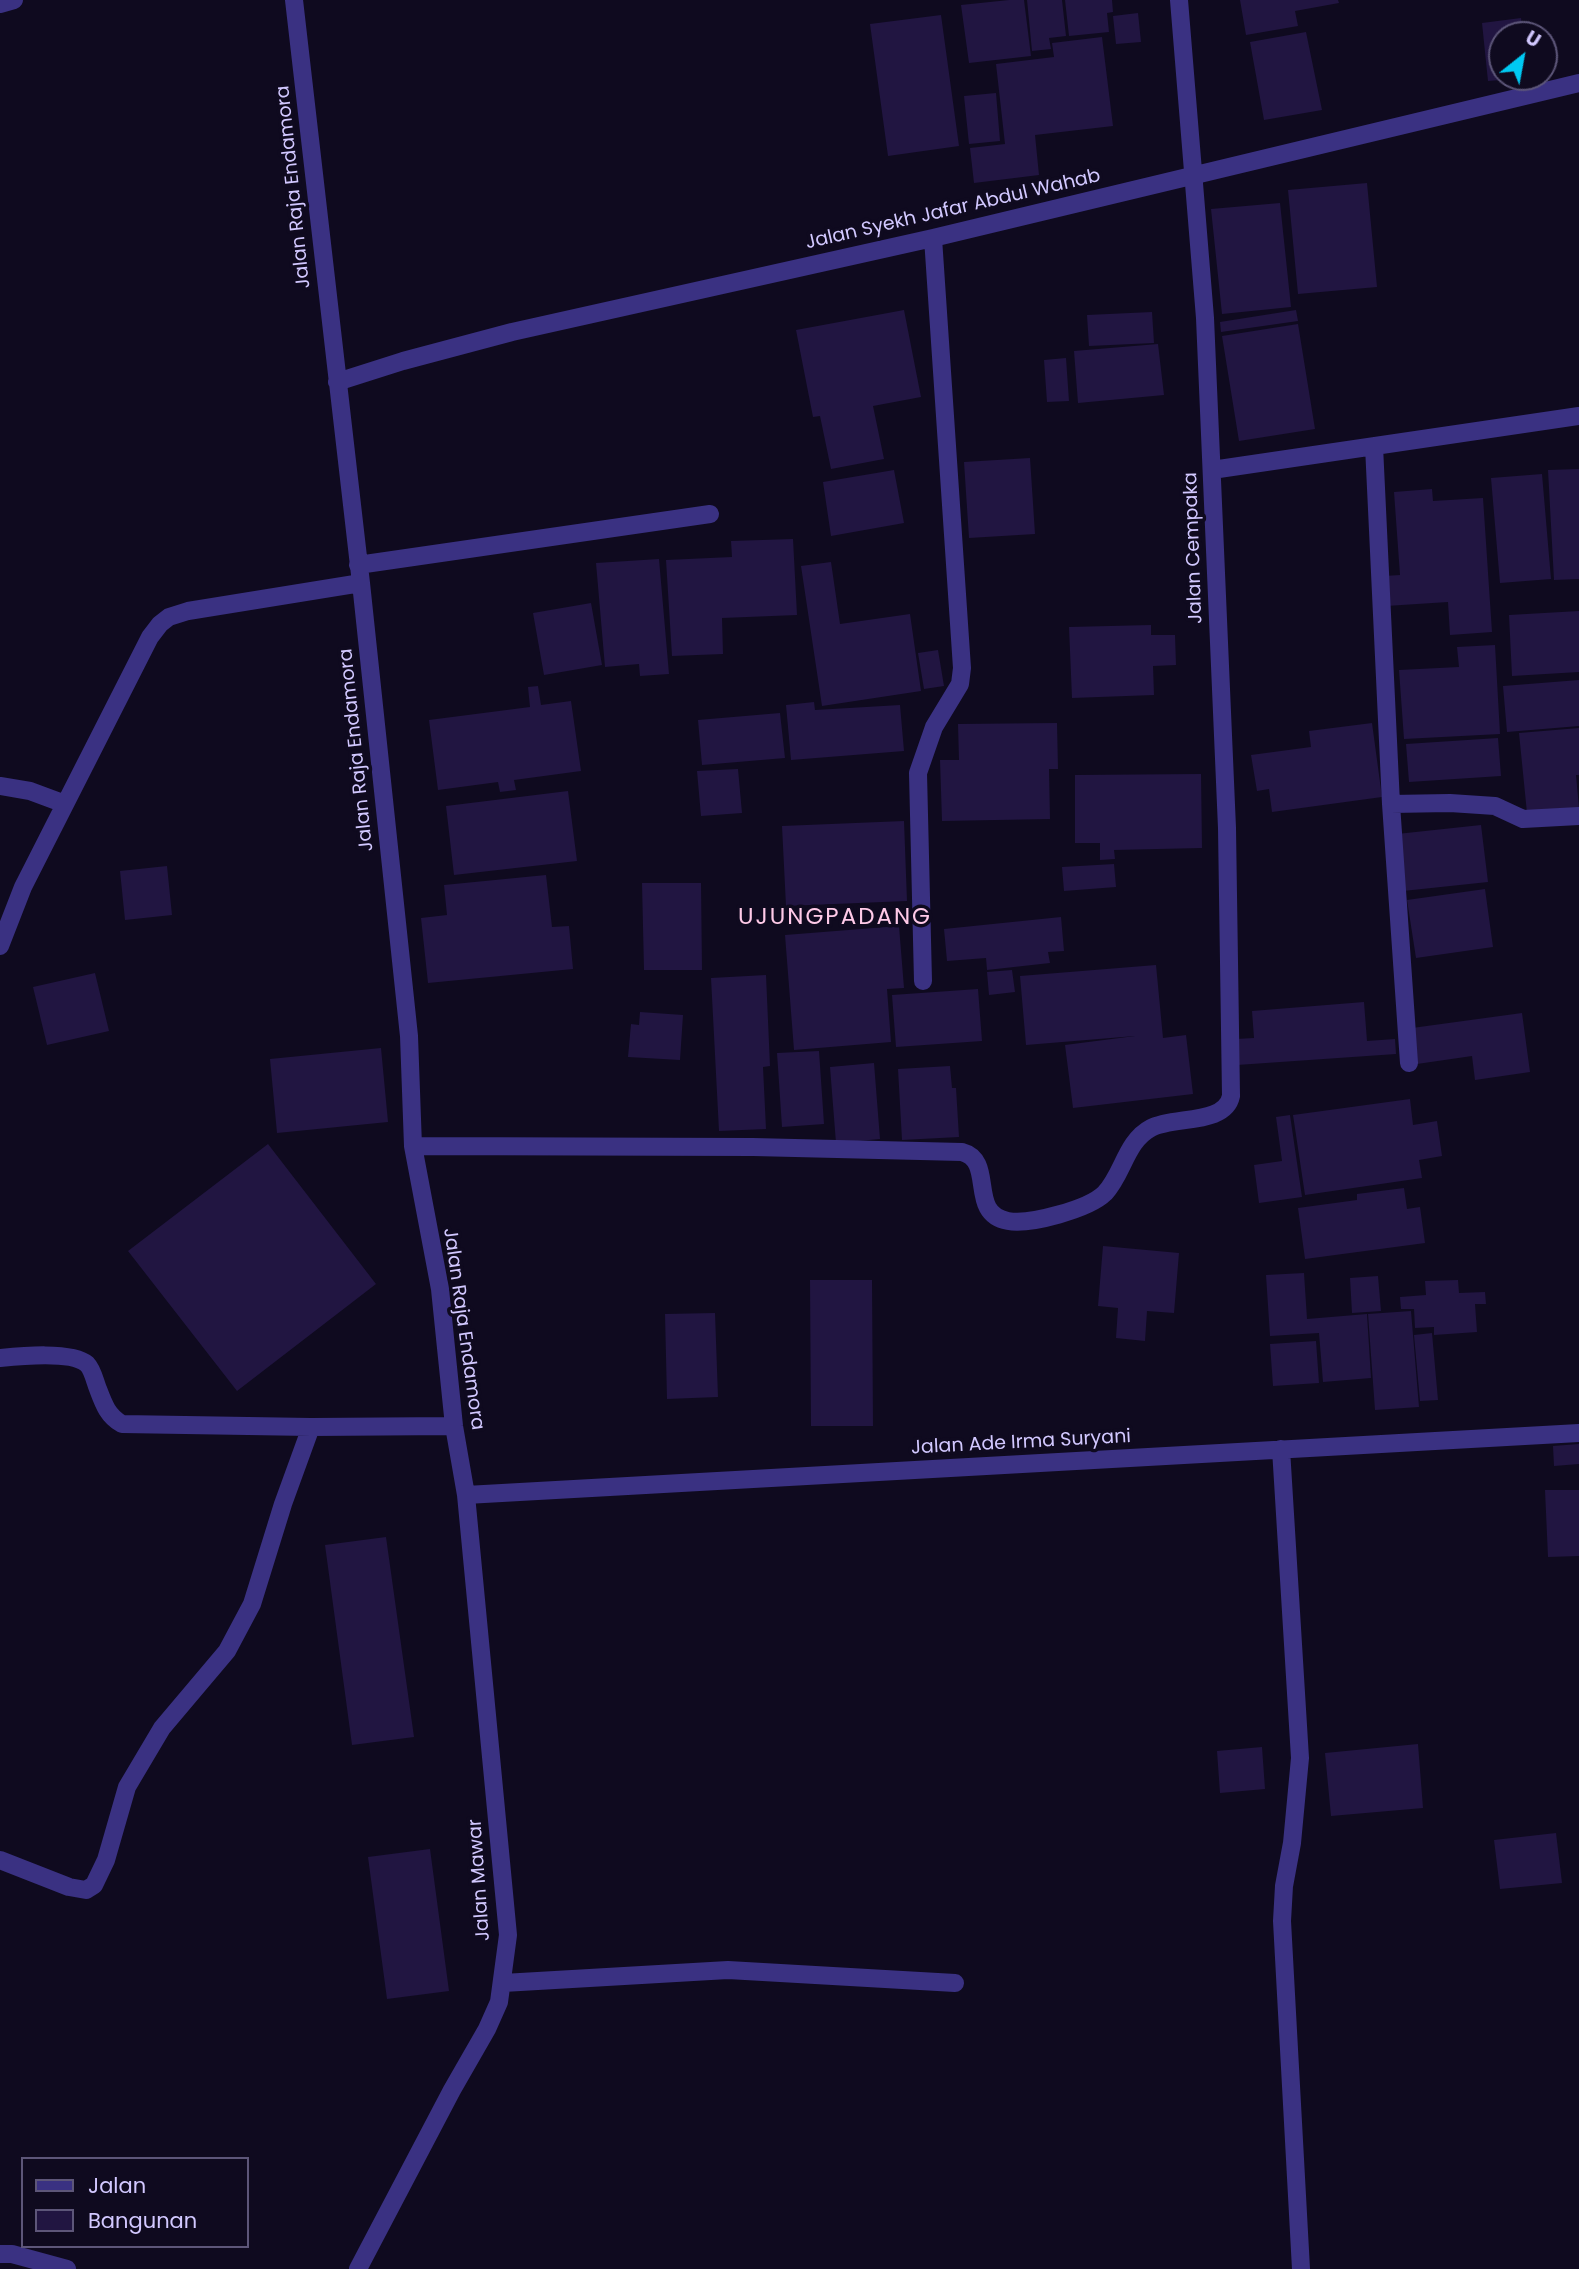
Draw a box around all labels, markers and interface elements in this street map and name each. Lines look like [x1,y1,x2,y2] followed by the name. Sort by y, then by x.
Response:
[1488,21,1558,91] north arrow
[1520,24,1546,54] text: U
[272,84,316,290] street label: Jalan Raja Endamora
[803,165,1103,255] street label: Jalan Syekh Jafar Abdul Wahab
[1180,472,1208,624] street label: Jalan Cempaka
[335,647,379,853] street label: Jalan Raja Endamora
[739,904,931,932] district label: UJUNGPADANG
[438,1226,488,1432] street label: Jalan Raja Endamora
[910,1426,1132,1460] street label: Jalan Ade Irma Suryani
[464,1818,496,1942] street label: Jalan Mawar
[21,2157,248,2248] legend
[88,2171,146,2200] text: Jalan
[88,2206,197,2235] text: Bangunan

